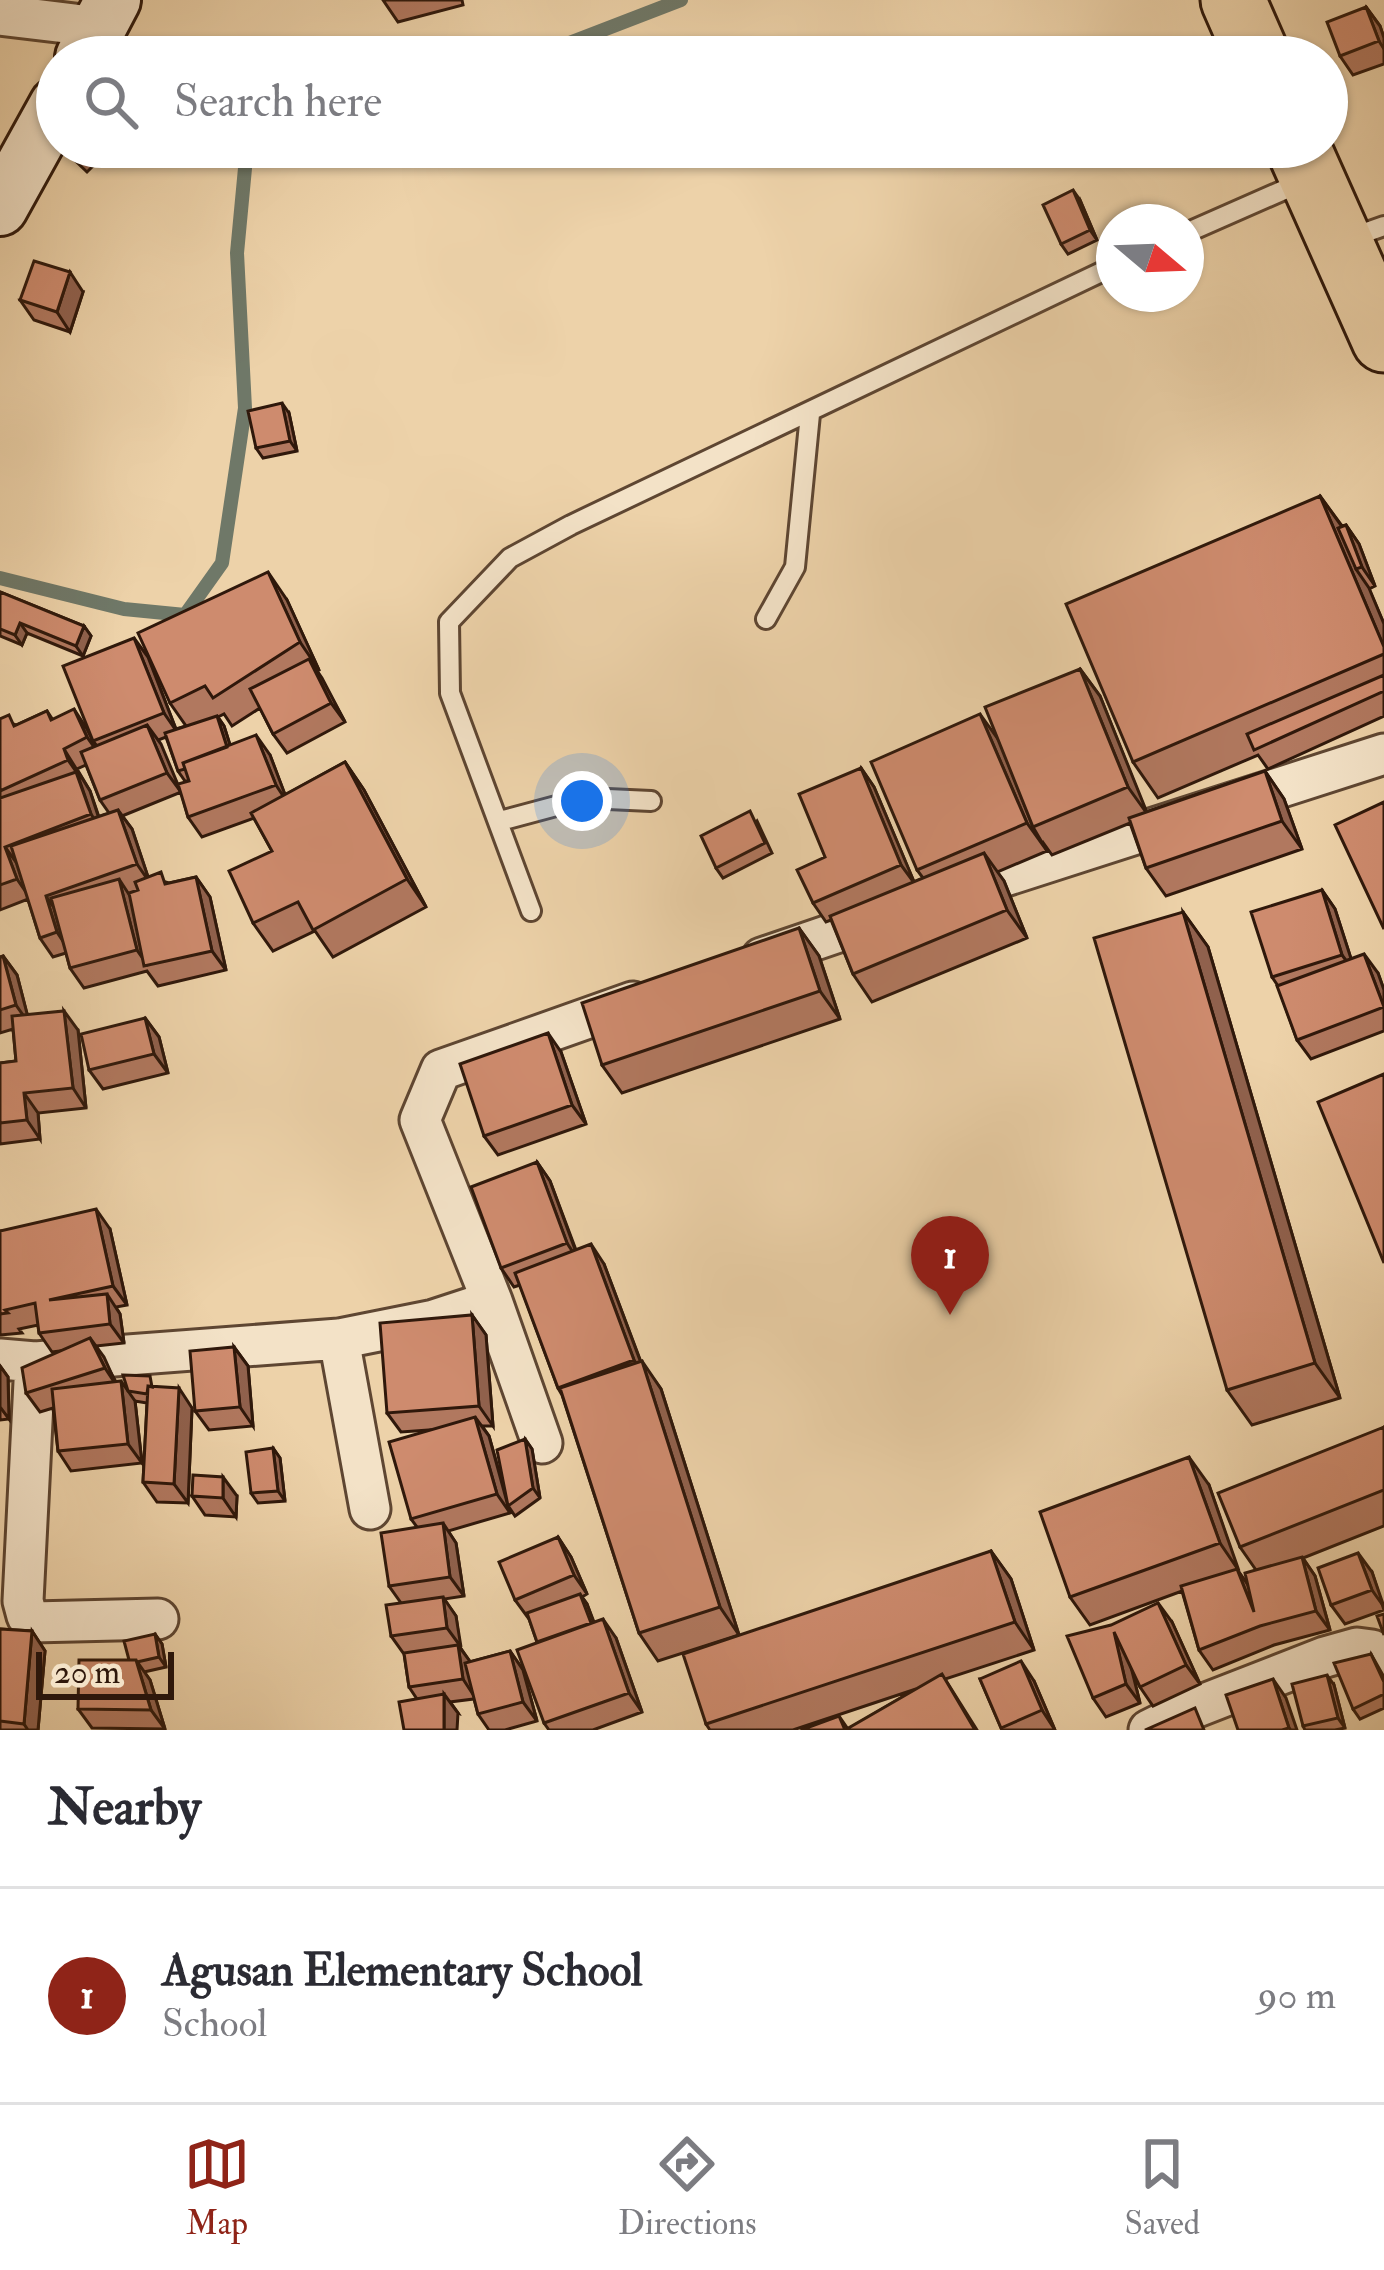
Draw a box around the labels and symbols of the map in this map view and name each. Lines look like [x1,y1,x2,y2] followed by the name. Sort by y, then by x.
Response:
[1096,204,1204,312] north arrow
[552,771,612,831] your location
[911,1216,989,1315] pin: 1
[36,1646,174,1699] scale bar

